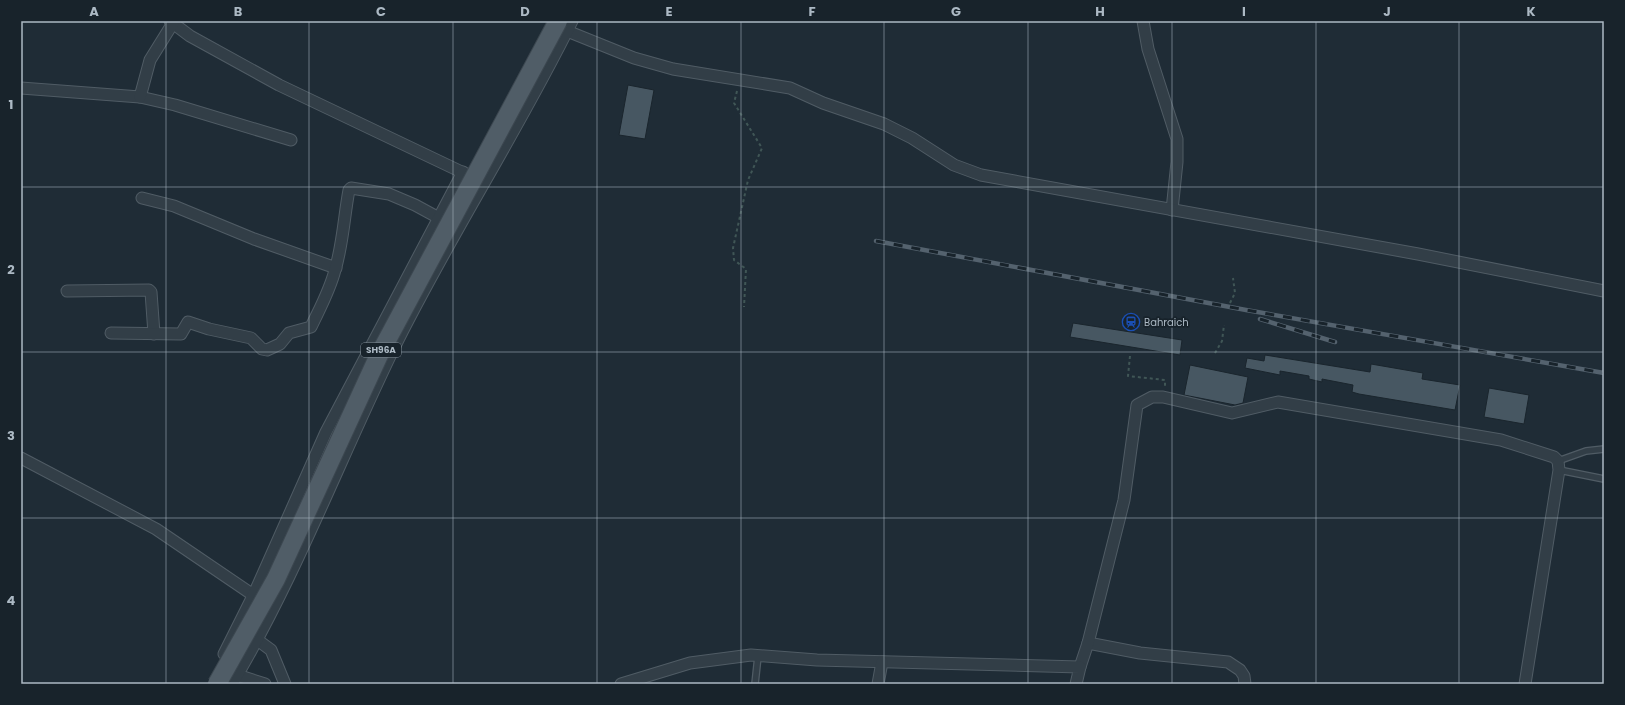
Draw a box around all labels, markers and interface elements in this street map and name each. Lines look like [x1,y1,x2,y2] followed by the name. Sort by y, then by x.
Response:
[89,2,99,21] text: A
[234,2,243,21] text: B
[376,2,386,21] text: C
[520,2,530,21] text: D
[665,2,673,21] text: E
[808,2,816,21] text: F
[951,2,961,21] text: G
[1095,2,1105,21] text: H
[1242,2,1246,21] text: I
[1383,2,1391,21] text: J
[1526,2,1536,21] text: K
[9,95,13,114] text: 1
[7,260,15,279] text: 2
[1121,312,1141,332] station icon: Bahraich
[1144,315,1189,330] place label: Bahraich
[361,343,401,357] road number: SH96A
[7,426,15,445] text: 3
[7,591,16,610] text: 4

